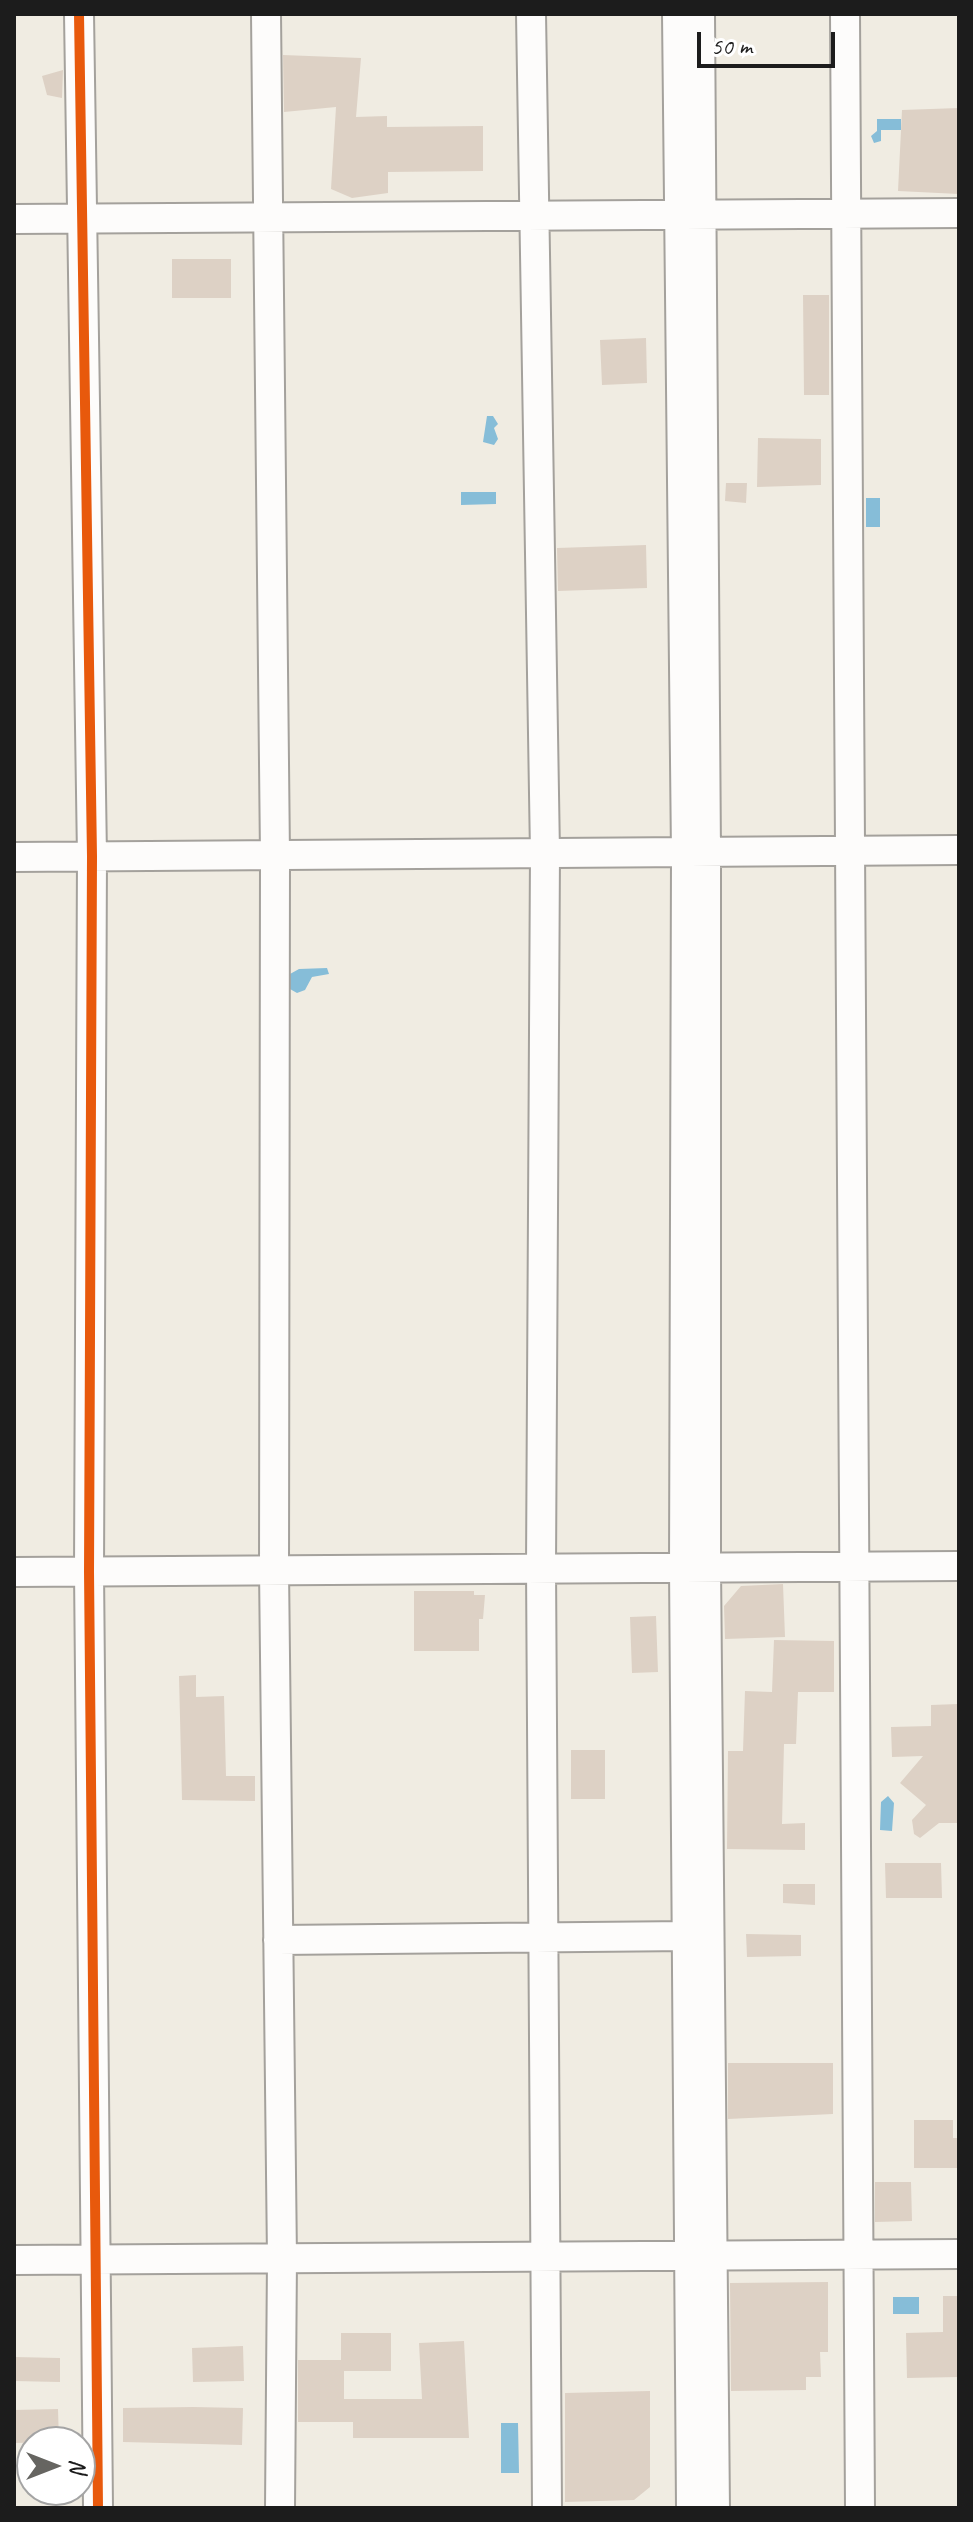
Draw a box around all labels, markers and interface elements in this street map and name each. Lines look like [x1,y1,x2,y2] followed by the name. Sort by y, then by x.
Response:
[701,16,839,66] scale bar
[711,31,752,61] text: 50 m
[16,2426,96,2506] north arrow
[64,2459,92,2473] text: N

